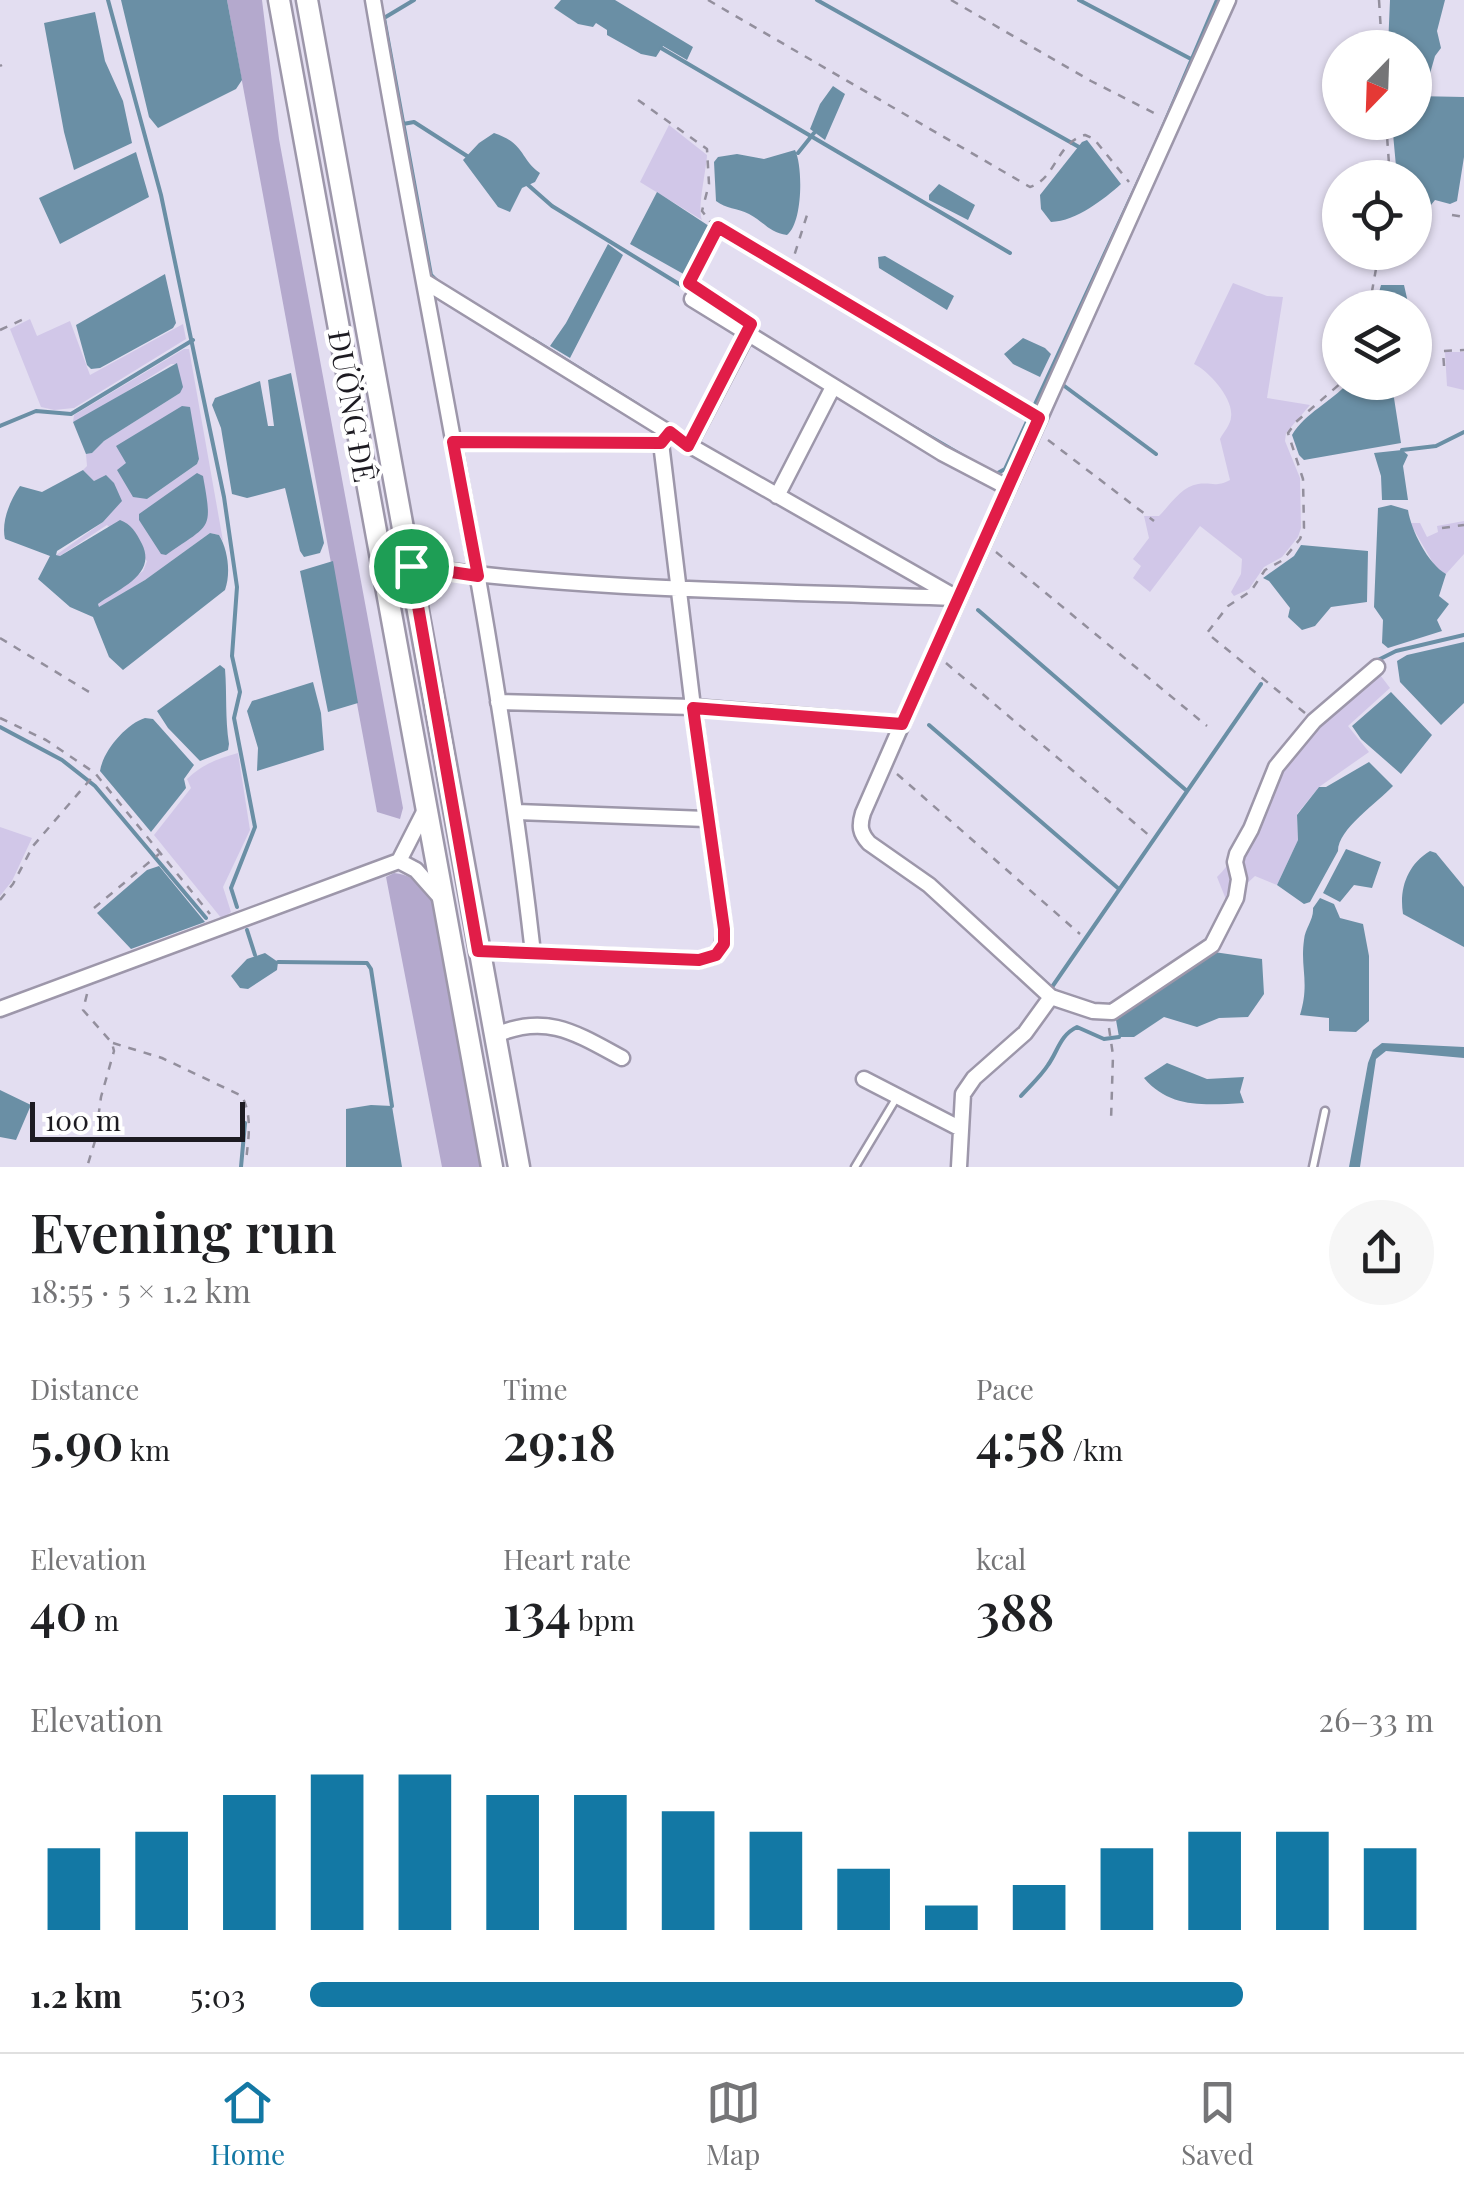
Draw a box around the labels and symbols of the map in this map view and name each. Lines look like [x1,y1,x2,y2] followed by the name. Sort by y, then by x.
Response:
[1322,30,1432,140] north arrow
[320,327,386,485] street label: ĐƯỜNG ĐÊ
[369,524,454,609] pin
[30,1097,245,1142] scale bar

